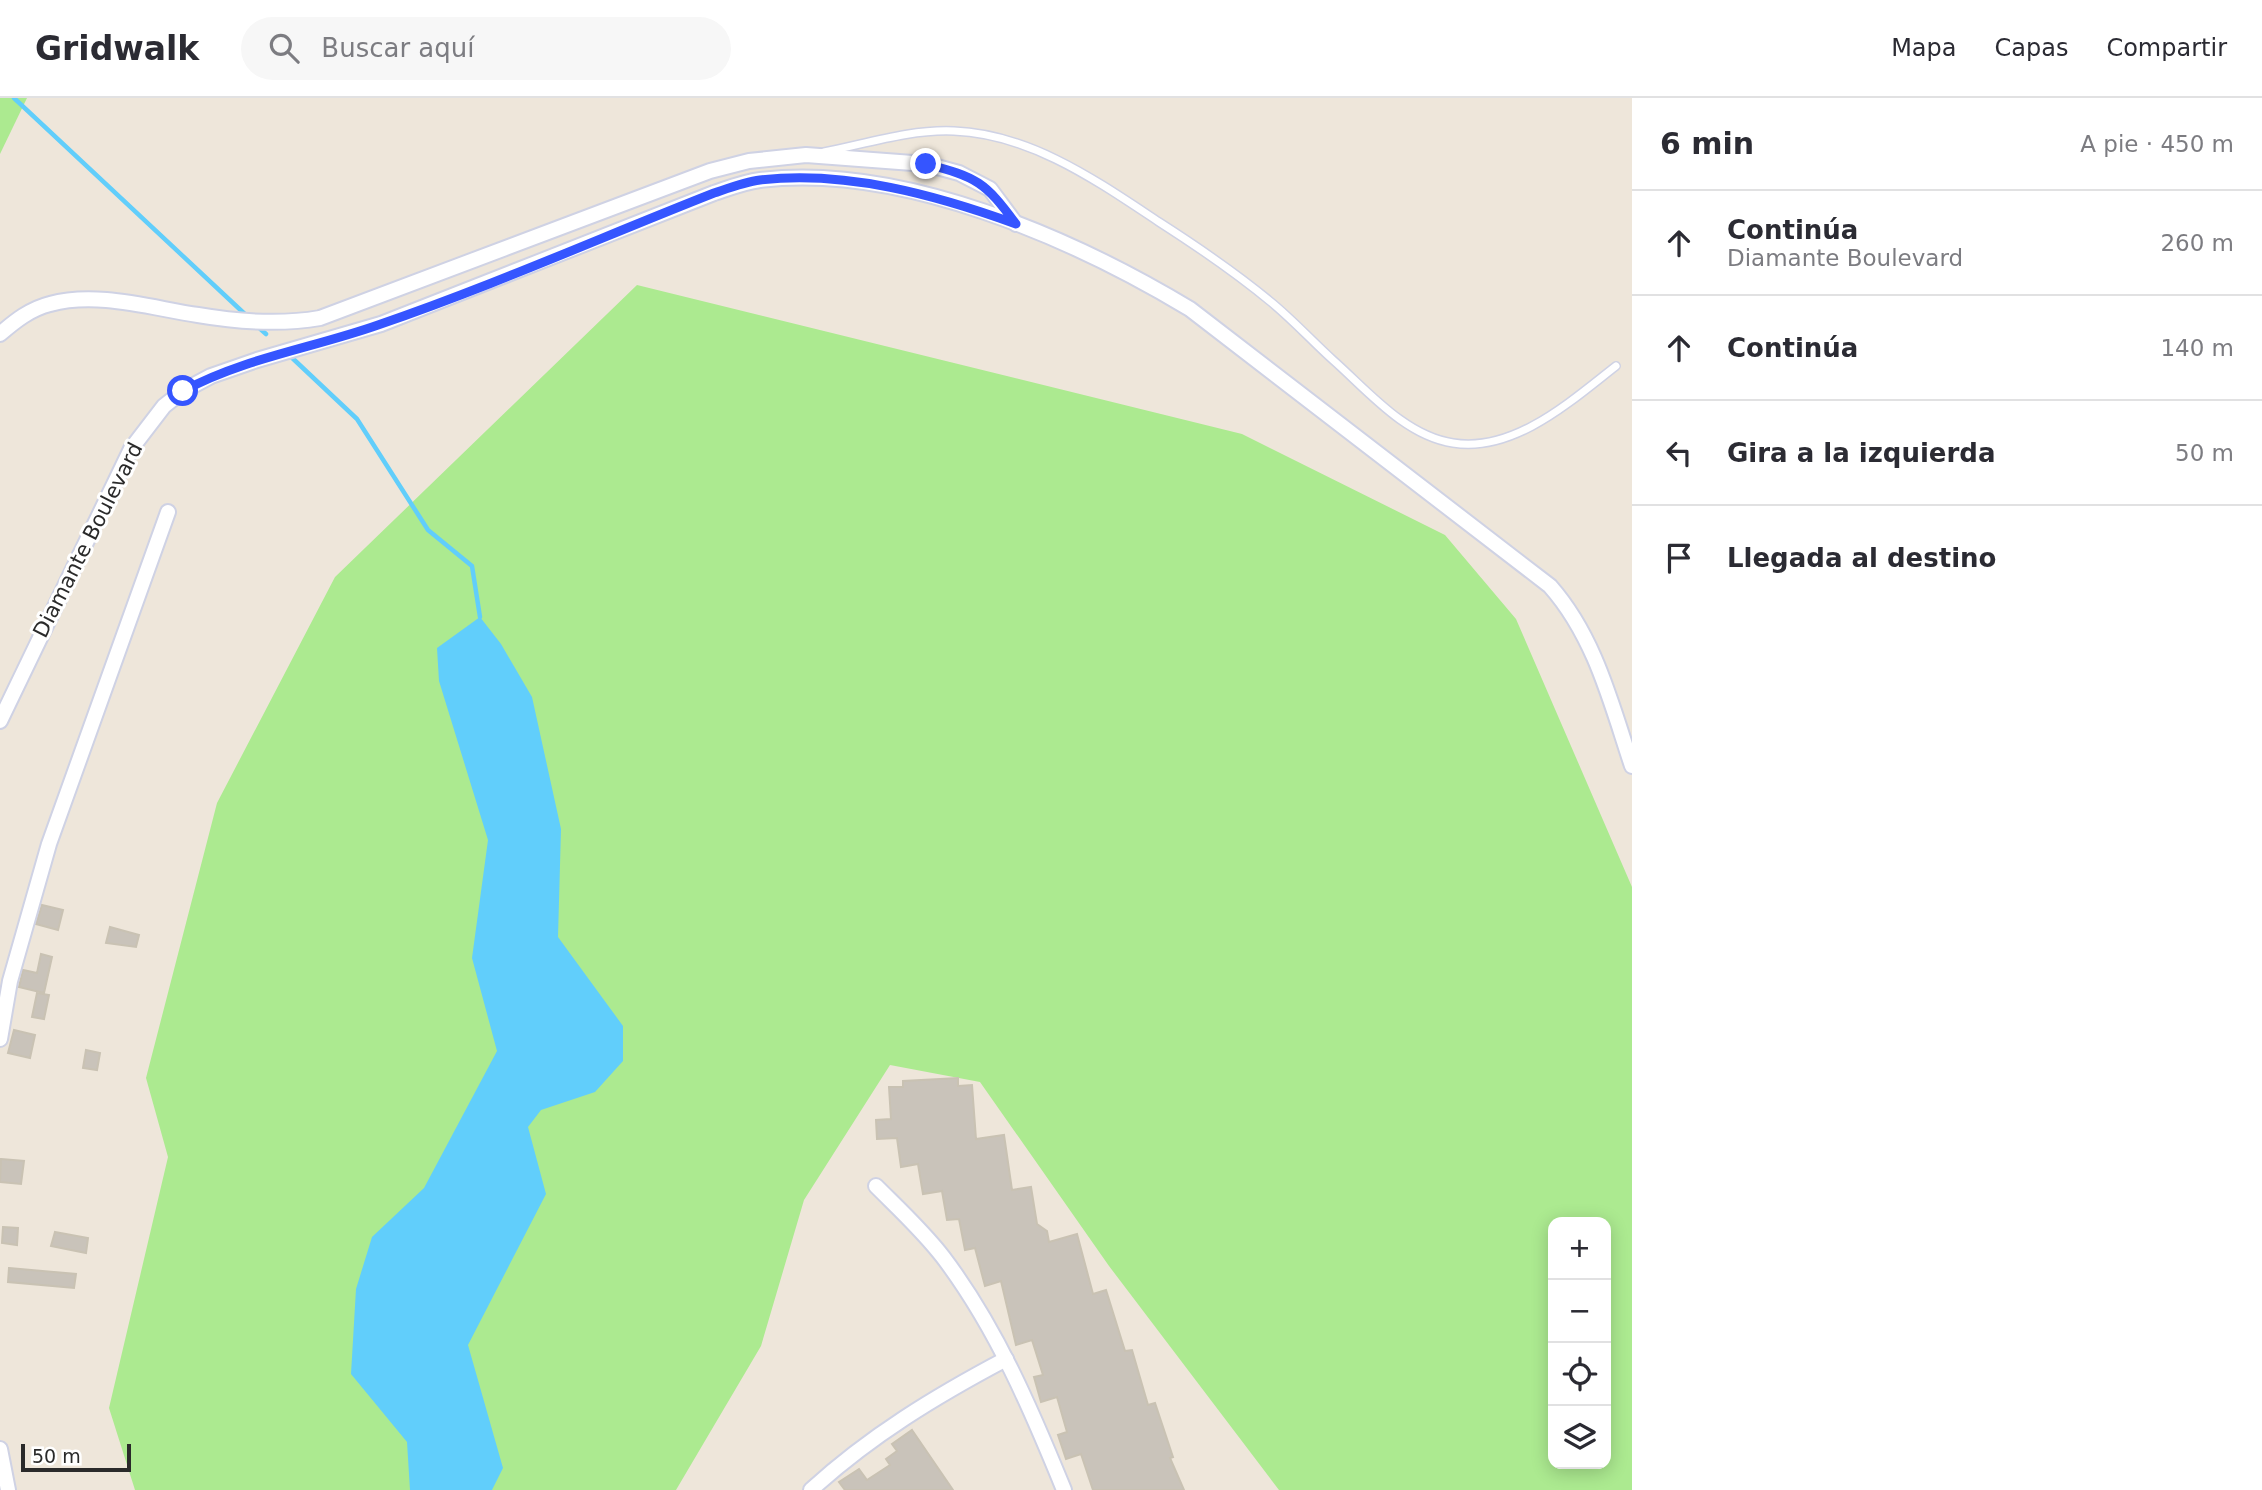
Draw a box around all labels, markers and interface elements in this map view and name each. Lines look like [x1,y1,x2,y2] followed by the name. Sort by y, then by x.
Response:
[241,17,731,80] search box
[35,29,199,68] text: Gridwalk
[265,29,303,67] icon: search
[321,33,475,63] text: Buscar aquí
[1891,34,1957,62] text: Mapa
[1995,34,2068,62] text: Capas
[2106,34,2227,62] text: Compartir
[1660,126,1754,161] text: 6 min
[2080,131,2234,157] text: A pie · 450 m
[910,148,941,179] route end
[1727,215,1858,245] text: Continúa
[1660,224,1698,262] icon: ahead
[2160,230,2234,256] text: 260 m
[1727,245,1963,271] text: Diamante Boulevard
[1660,329,1698,367] icon: ahead
[1727,333,1858,363] text: Continúa
[2160,335,2234,361] text: 140 m
[167,375,198,406] route start
[1660,434,1698,472] icon: left
[1727,438,1995,468] text: Gira a la izquierda
[28,439,148,641] street label: Diamante Boulevard
[2175,440,2234,466] text: 50 m
[1660,539,1698,577] icon: arrive
[1727,543,1996,573] text: Llegada al destino
[1548,1217,1611,1469] map controls
[1548,1217,1611,1280] button: +
[1548,1280,1611,1343] button: −
[1548,1343,1611,1406] button: locate
[1548,1406,1611,1469] button: layers
[21,1441,131,1473] scale bar
[32,1445,81,1467] text: 50 m

